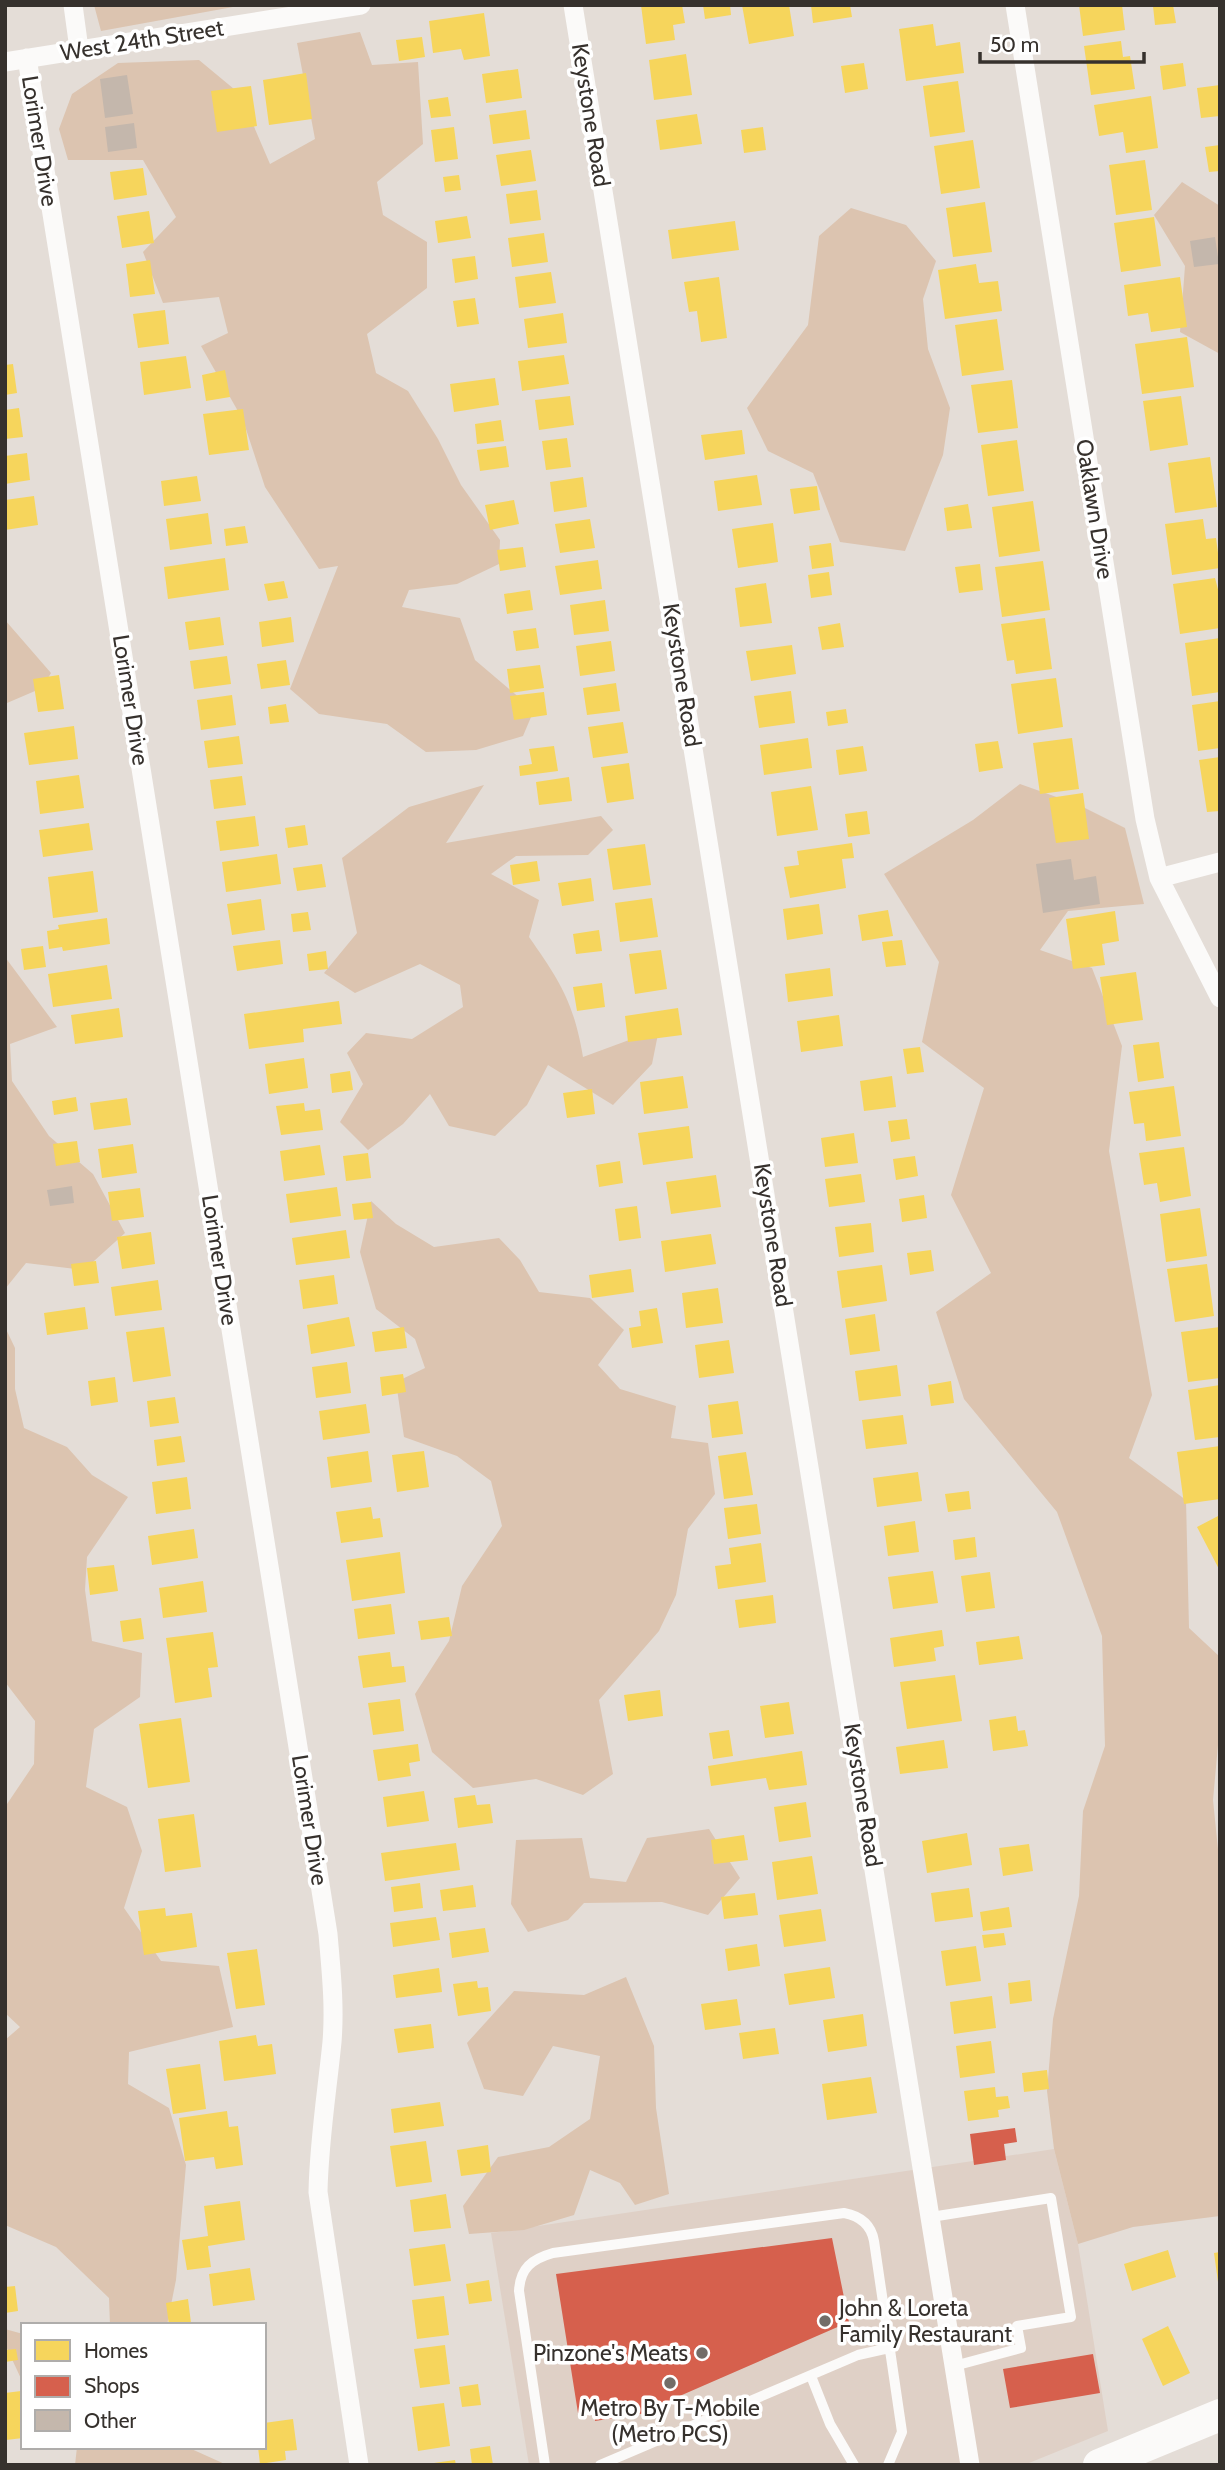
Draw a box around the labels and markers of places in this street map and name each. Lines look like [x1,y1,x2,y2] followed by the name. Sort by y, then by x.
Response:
[838,2294,1012,2348] place label: John & Loreta Family Restaurant
[817,2313,833,2329] marker: John & Loreta Family Restaurant
[533,2339,688,2367] place label: Pinzone's Meats
[694,2345,710,2361] marker: Pinzone's Meats
[662,2375,678,2391] marker: Metro By T-Mobile (Metro PCS)
[580,2394,760,2448] place label: Metro By T-Mobile (Metro PCS)

